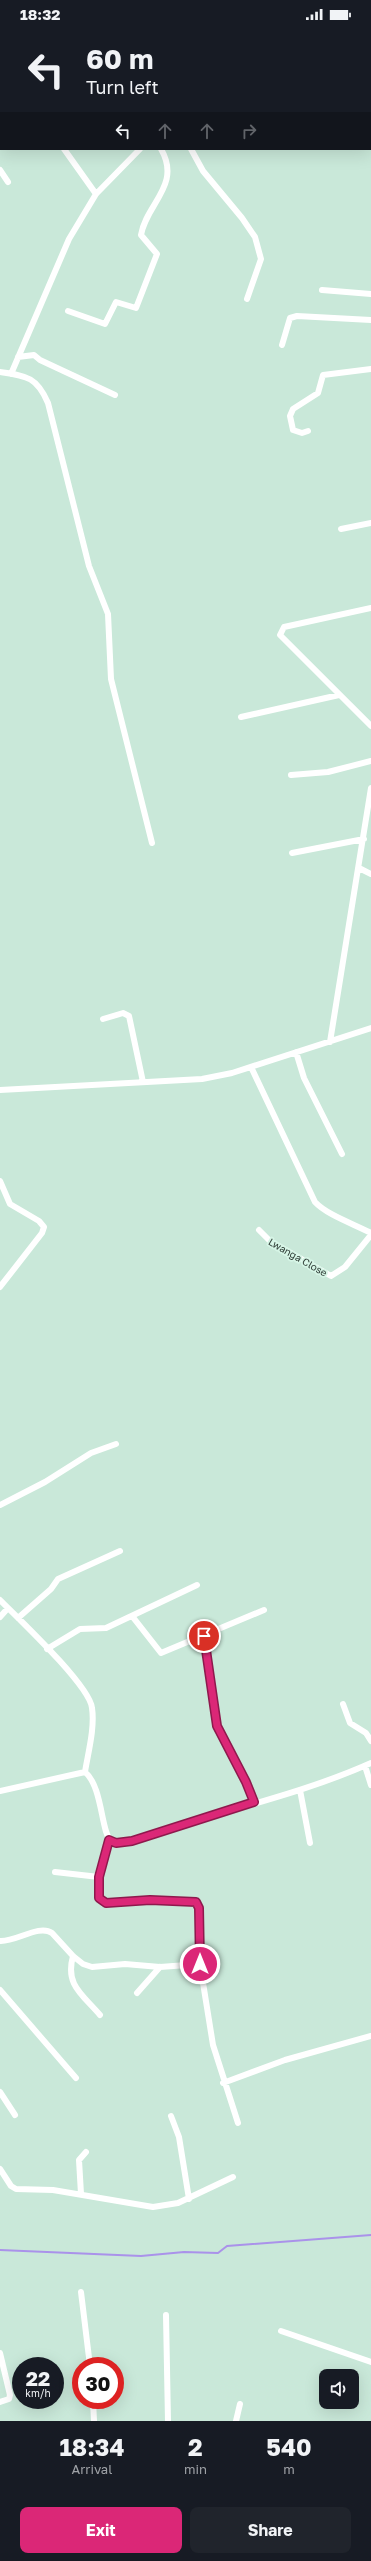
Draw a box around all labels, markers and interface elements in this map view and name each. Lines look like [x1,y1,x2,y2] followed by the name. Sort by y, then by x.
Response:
[20,5,60,23] text: 18:32
[86,42,153,75] text: 60 m
[20,44,72,96] icon: left
[86,76,159,98] text: Turn left
[112,120,134,142] icon: left
[154,120,176,142] icon: ahead
[196,120,218,142] icon: ahead
[238,120,260,142] icon: right
[266,1235,330,1279] street label: Lwanga Close
[187,1619,221,1653] pin
[193,1625,215,1647] icon: arrive
[179,1943,221,1985] position arrow
[72,2357,124,2409] speed limit sign: 30
[26,2366,50,2390] text: 22
[319,2369,359,2409] map controls
[319,2369,359,2409] button: sound
[25,2387,51,2399] text: km/h
[59,2432,124,2461] text: 18:34
[188,2432,203,2461] text: 2
[266,2432,312,2461] text: 540
[72,2461,112,2477] text: Arrival
[184,2461,207,2477] text: min
[283,2461,295,2477] text: m
[20,2507,182,2553] button: Exit
[190,2507,351,2553] button: Share

